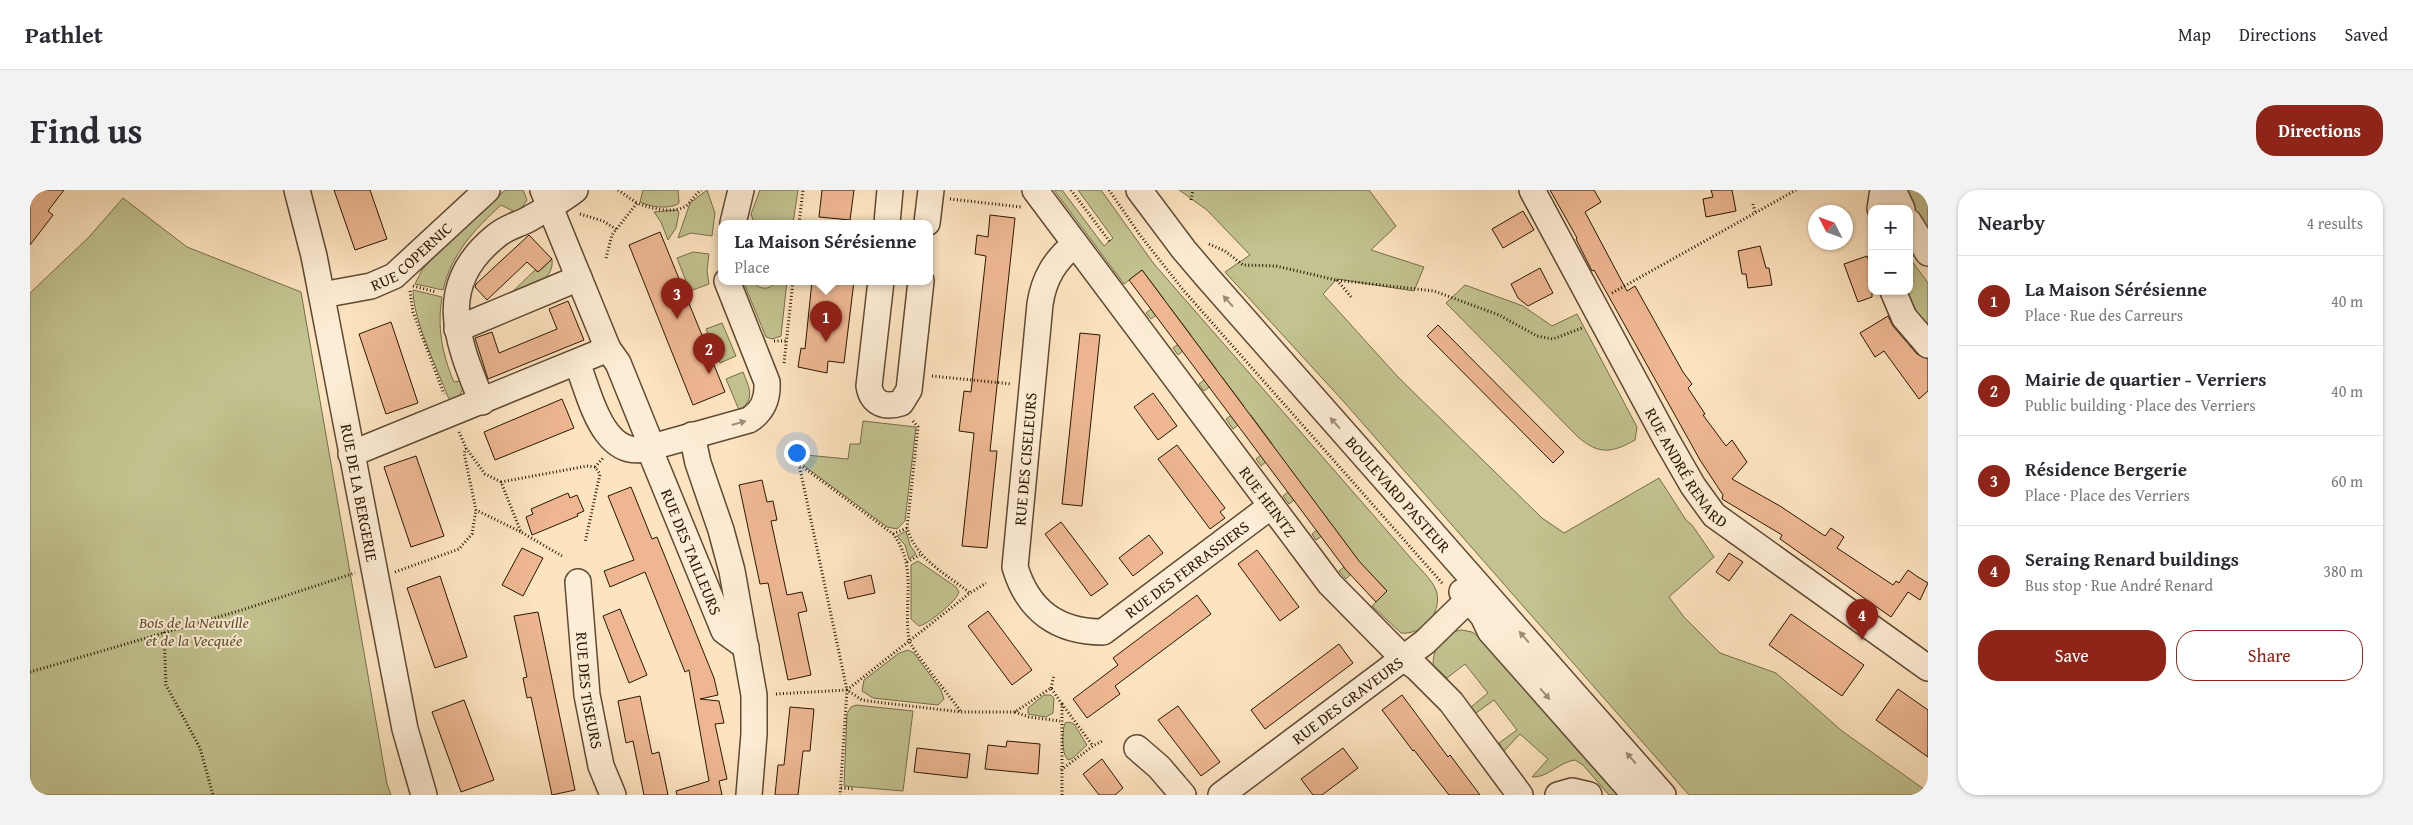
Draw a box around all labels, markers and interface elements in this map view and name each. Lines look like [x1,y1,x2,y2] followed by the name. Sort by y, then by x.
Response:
[25,17,103,52] text: Pathlet
[2178,21,2211,48] text: Map
[2239,21,2316,48] text: Directions
[2344,21,2388,48] text: Saved
[30,105,143,156] text: Find us
[2256,105,2383,156] button: Directions
[1808,205,1853,250] north arrow
[1868,205,1913,295] map controls
[1868,205,1913,250] button: +
[1978,207,2045,238] text: Nearby
[2306,211,2363,235] text: 4 results
[366,216,457,297] street label: RUE COPERNIC
[718,220,933,285] popup
[734,227,917,255] text: La Maison Sérésienne
[1868,250,1913,295] button: −
[734,255,770,279] text: Place
[2025,275,2207,303] text: La Maison Sérésienne
[661,278,693,319] pin: 3
[1990,289,1998,313] text: 1
[2331,289,2363,313] text: 40 m
[1222,295,1234,307] one-way arrow
[810,301,842,342] pin: 1
[2025,303,2183,327] text: Place · Rue des Carreurs
[693,333,725,374] pin: 2
[2025,365,2266,393] text: Mairie de quartier - Verriers
[1990,379,1998,403] text: 2
[2331,379,2363,403] text: 40 m
[1007,391,1043,527] street label: RUE DES CISELEURS
[2025,393,2256,417] text: Public building · Place des Verriers
[1639,403,1733,533] street label: RUE ANDRÉ RENARD
[1330,416,1341,429] one-way arrow
[732,418,747,426] one-way arrow
[335,422,385,563] street label: RUE DE LA BERGERIE
[1340,431,1457,558] street label: BOULEVARD PASTEUR
[784,440,810,466] your location
[2025,455,2187,483] text: Résidence Bergerie
[1234,461,1303,542] street label: RUE HEINTZ
[1990,469,1998,493] text: 3
[2331,469,2363,493] text: 60 m
[2025,483,2190,507] text: Place · Place des Verriers
[655,485,728,619] street label: RUE DES TAILLEURS
[1120,514,1254,624] street label: RUE DES FERRASSIERS
[2025,545,2239,573] text: Seraing Renard buildings
[1990,559,1998,583] text: 4
[2323,559,2363,583] text: 380 m
[2025,573,2213,597] text: Bus stop · Rue André Renard
[1846,599,1878,640] pin: 4
[138,610,250,652] park label: Bois de la Neuville et de la Vecquée
[1518,630,1529,643] one-way arrow
[1978,630,2166,681] button: Save
[2176,630,2363,681] button: Share
[570,631,609,751] street label: RUE DES TISEURS
[1287,650,1408,750] street label: RUE DES GRAVEURS
[1540,687,1551,700] one-way arrow
[1625,753,1637,765] one-way arrow

